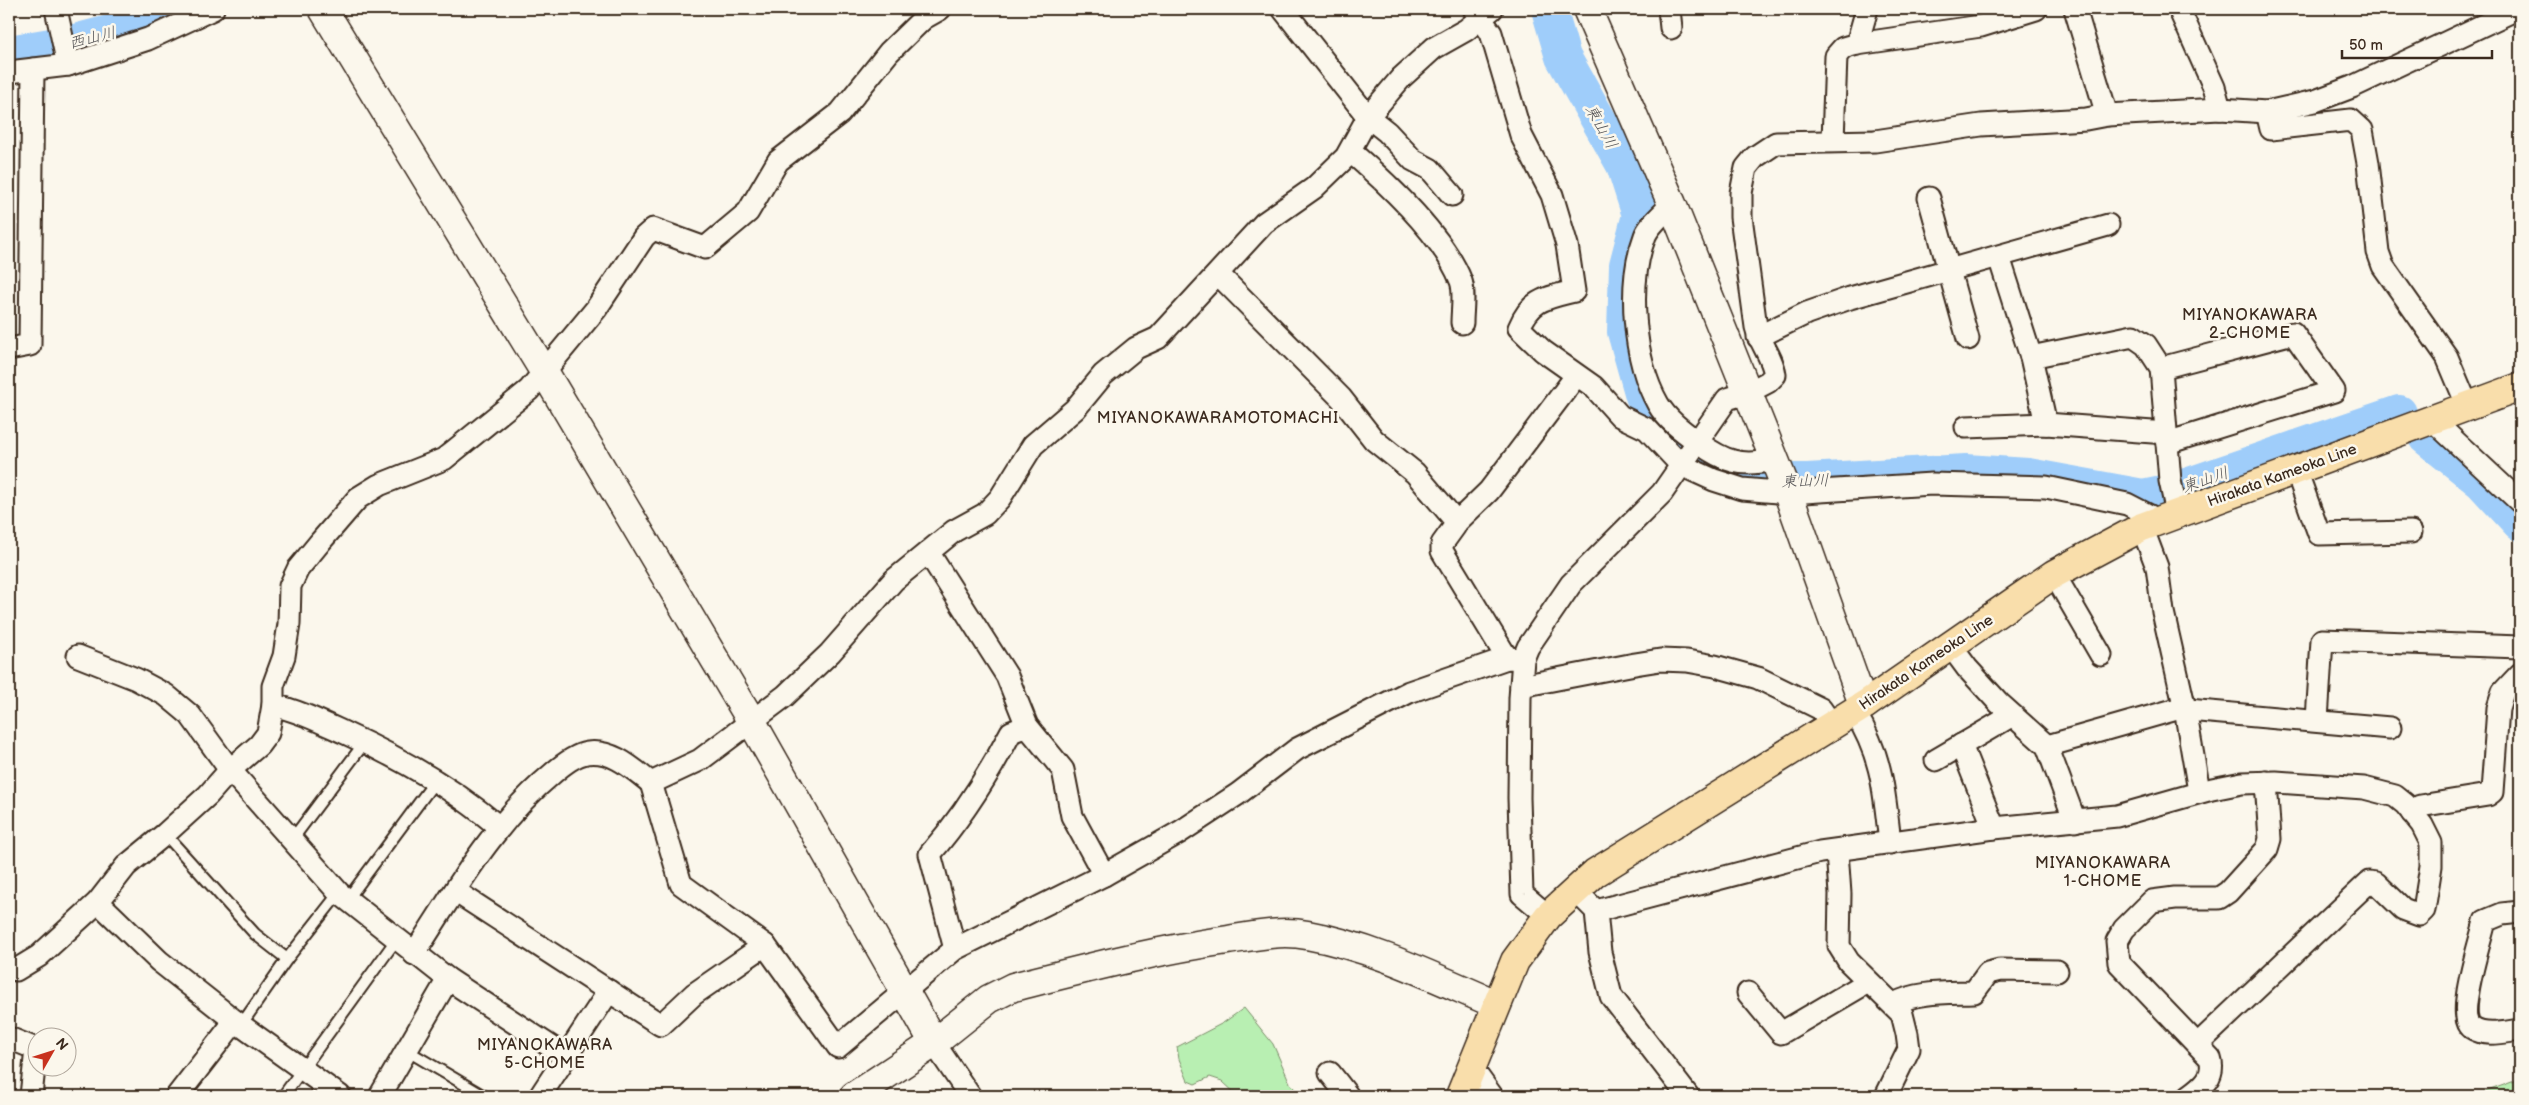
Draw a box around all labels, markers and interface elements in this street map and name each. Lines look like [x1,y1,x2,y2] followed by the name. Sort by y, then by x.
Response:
[67,23,118,53] water label: 西山川
[2342,28,2492,60] scale bar
[2349,36,2383,55] text: 50 m
[1581,101,1621,152] water label: 東山川
[2182,306,2318,343] district label: MIYANOKAWARA 2-CHOME
[1097,409,1339,428] district label: MIYANOKAWARAMOTOMACHI
[2205,440,2359,511] street label: Hirakata Kameoka Line
[2180,464,2231,497] water label: 東山川
[1781,471,1829,492] water label: 東山川
[1856,610,1997,714] street label: Hirakata Kameoka Line
[2035,854,2171,891] district label: MIYANOKAWARA 1-CHOME
[28,1028,78,1078] north arrow
[52,1035,72,1054] text: N
[477,1036,613,1073] district label: MIYANOKAWARA 5-CHOME

